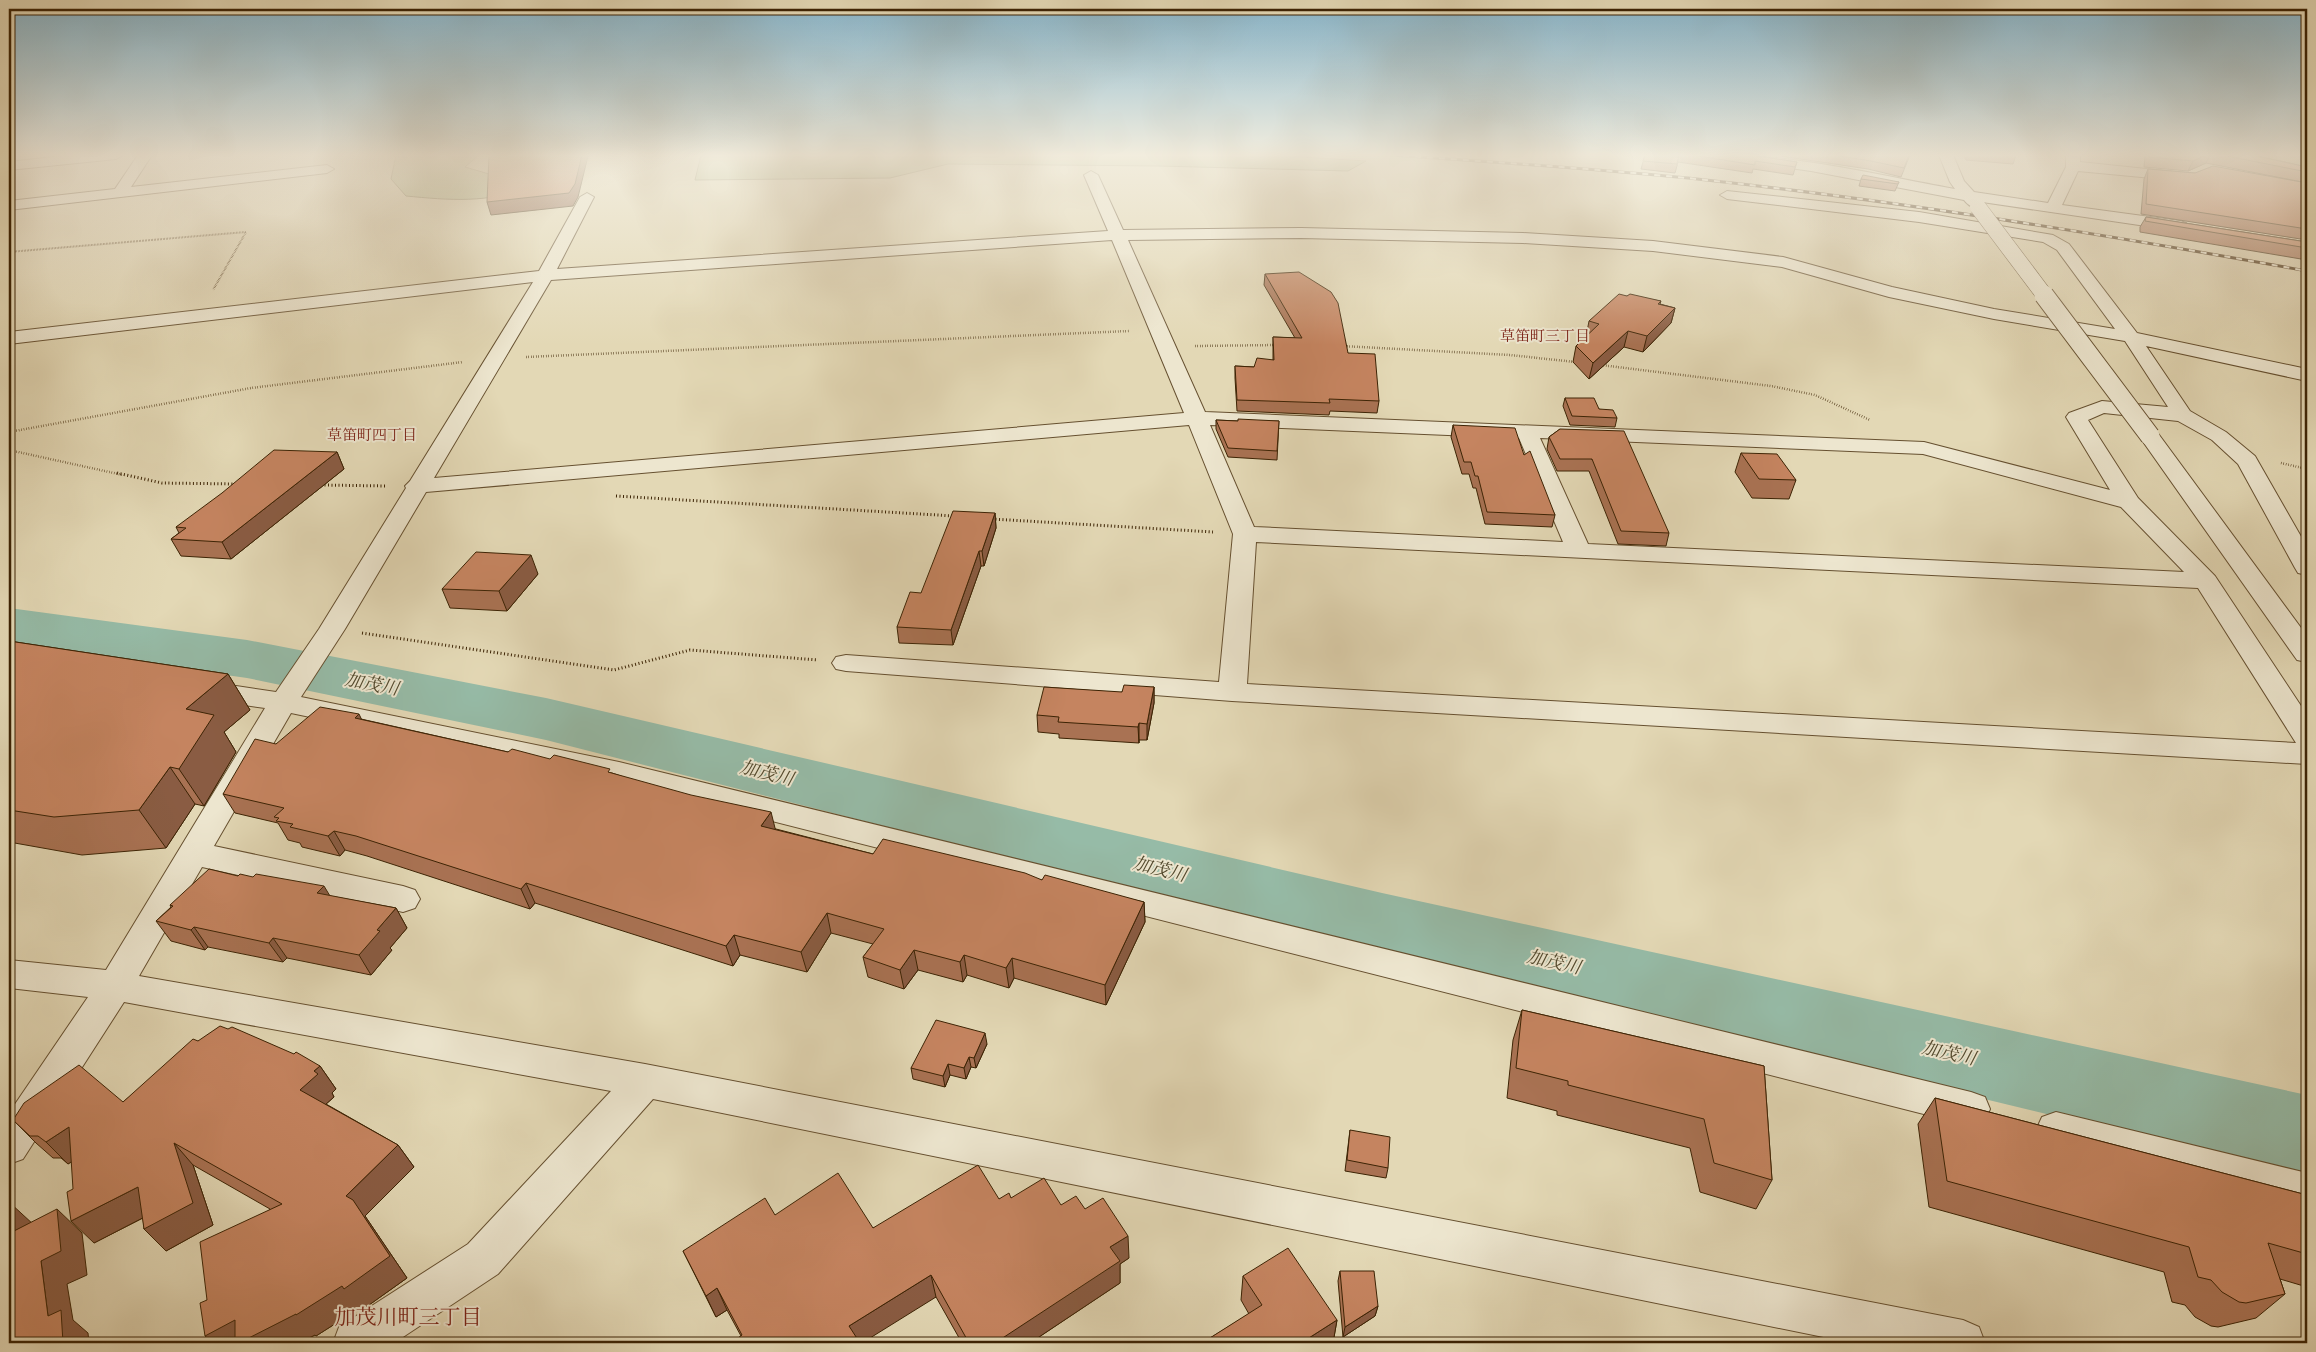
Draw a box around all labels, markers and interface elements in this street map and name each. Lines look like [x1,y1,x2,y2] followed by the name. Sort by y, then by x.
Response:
[1500,326,1590,345] district label: 草笛町三丁目
[327,425,417,444] district label: 草笛町四丁目
[343,668,403,700] water label: 加茂川
[738,756,798,791] water label: 加茂川
[1131,852,1191,887] water label: 加茂川
[1525,945,1585,979] water label: 加茂川
[1920,1036,1980,1070] water label: 加茂川
[335,1304,482,1329] district label: 加茂川町三丁目

